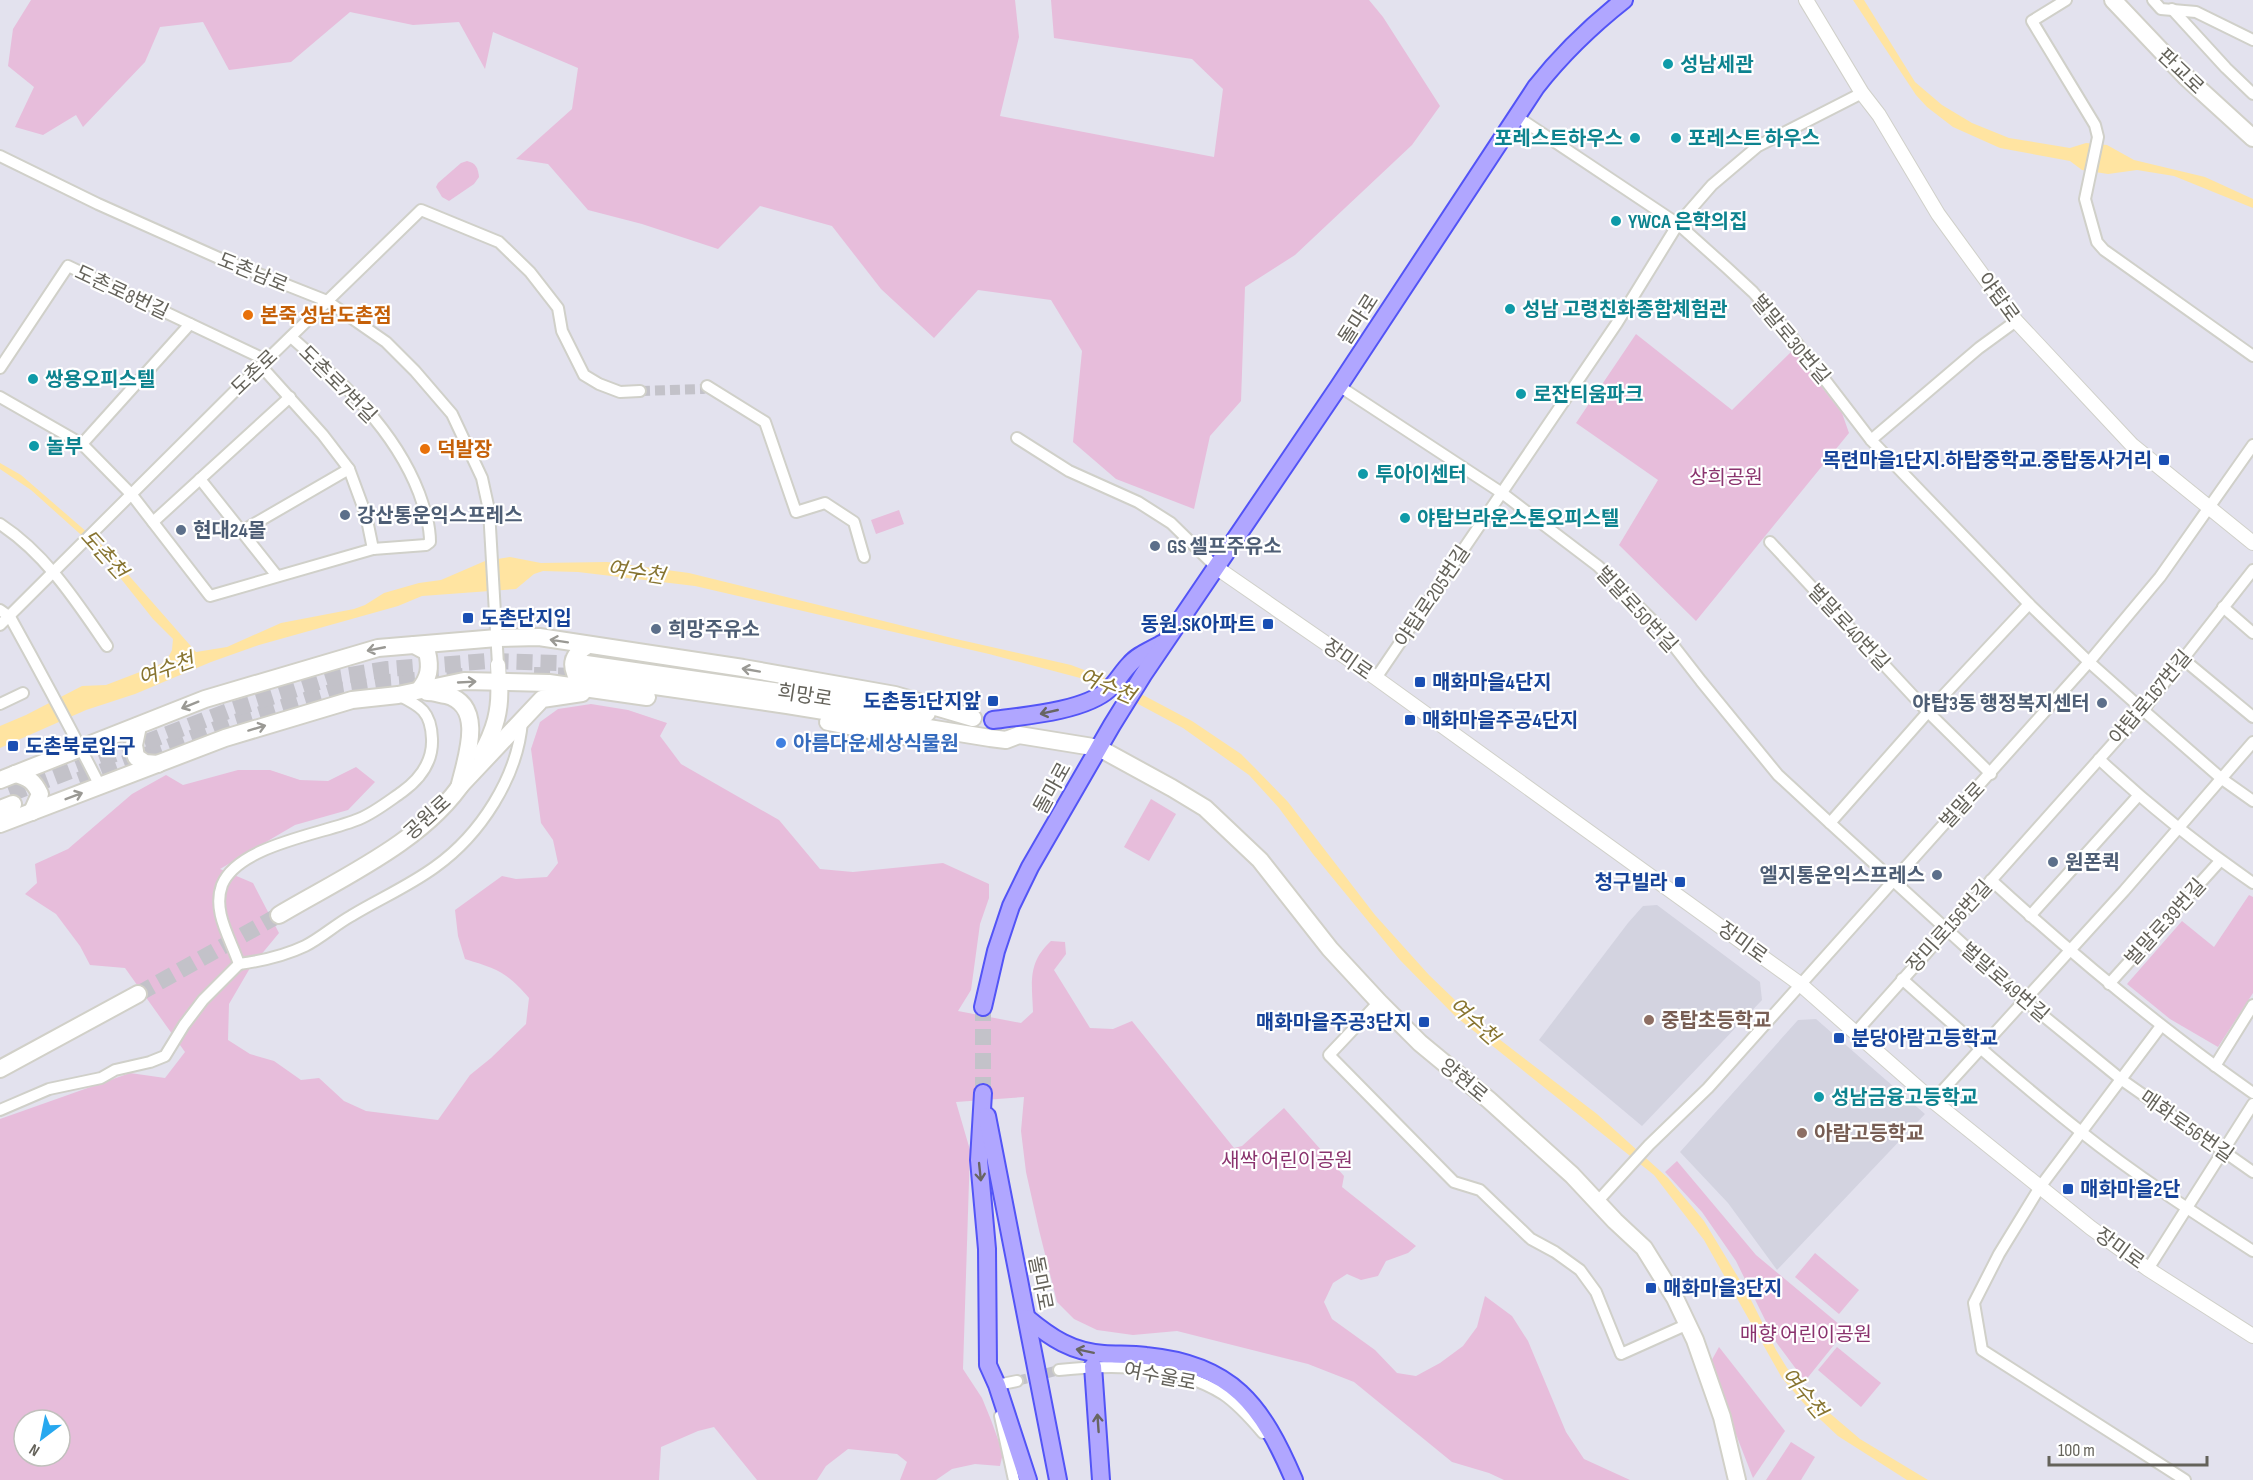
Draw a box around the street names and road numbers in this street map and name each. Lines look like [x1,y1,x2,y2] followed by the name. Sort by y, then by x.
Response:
[2152,44,2208,100] street label: 판교로
[214,248,291,298] street label: 도촌남로
[71,261,172,325] street label: 도촌로8번길
[1972,268,2024,327] street label: 야탑로
[1334,290,1384,349] street label: 돌마로
[1746,290,1835,389] street label: 벌말로30번길
[293,341,381,429] street label: 도촌로7번길
[227,345,283,401] street label: 도촌로
[1390,541,1476,652] street label: 야탑로205번길
[1590,562,1682,658] street label: 벌말로50번길
[1802,580,1894,676] street label: 벌말로40번길
[1318,634,1377,685] street label: 장미로
[2104,646,2197,750] street label: 야탑로167번길
[776,680,834,712] street label: 희망로
[1029,759,1077,818] street label: 돌마로
[1935,777,1990,834] street label: 벌말로
[399,790,456,845] street label: 공원로
[2120,874,2211,971] street label: 벌말로39번길
[1902,876,1997,978] street label: 장미로156번길
[1713,917,1772,969] street label: 장미로
[1955,938,2053,1028] street label: 벌말로49번길
[1434,1054,1492,1108] street label: 양현로
[2135,1086,2238,1168] street label: 매화로56번길
[2090,1223,2149,1275] street label: 장미로
[1023,1254,1057,1313] street label: 돌마로
[1121,1358,1198,1396] street label: 여수울로

